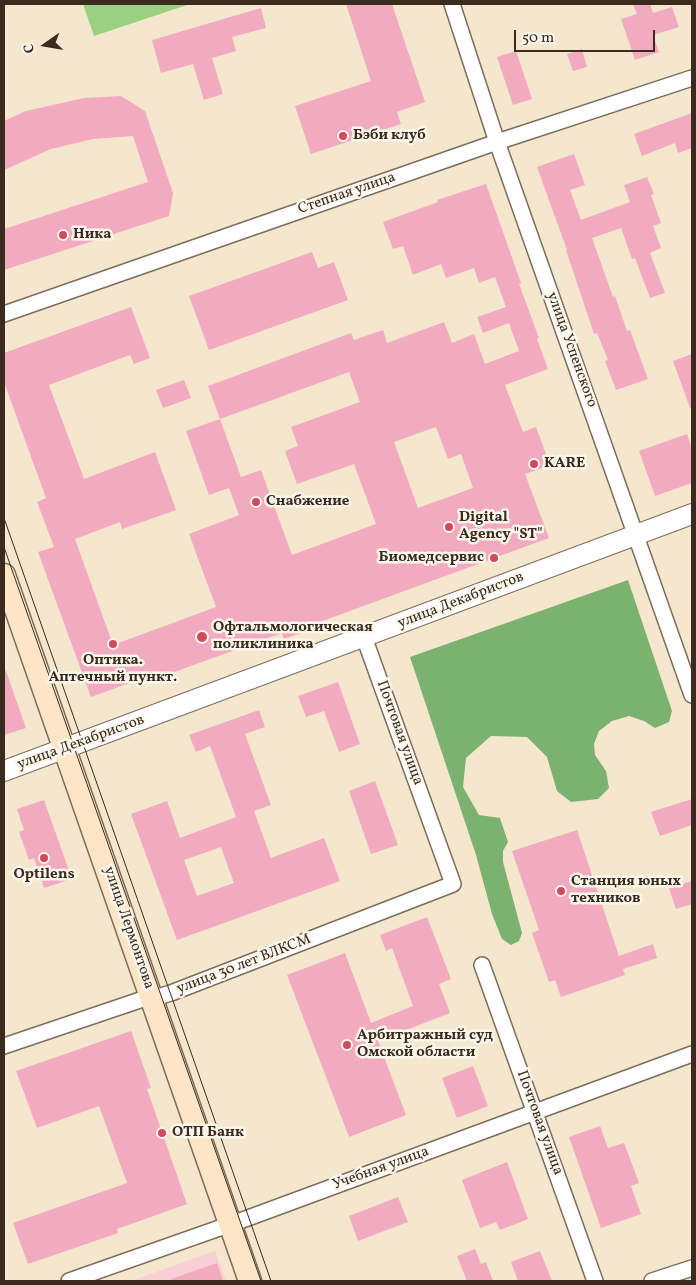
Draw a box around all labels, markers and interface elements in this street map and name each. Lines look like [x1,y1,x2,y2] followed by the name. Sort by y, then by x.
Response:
[20,20,70,70] north arrow
[516,20,657,52] scale bar
[522,28,554,49] text: 50 m
[20,42,40,55] text: С
[353,127,426,145] place label: Бэби клуб
[337,130,349,142] marker: Бэби клуб
[296,169,398,219] street label: Степная улица
[73,226,111,244] place label: Ника
[57,229,69,241] marker: Ника
[542,290,600,410] street label: улица Успенского
[544,455,585,473] place label: KARE
[528,458,540,470] marker: KARE
[266,493,349,511] place label: Снабжение
[250,496,262,508] marker: Снабжение
[459,509,543,544] place label: Digital Agency "ST"
[443,521,455,533] marker: Digital Agency "ST"
[379,549,484,567] place label: Биомедсервис
[488,552,500,564] marker: Биомедсервис
[395,569,527,633] street label: улица Декабристов
[213,619,373,654] place label: Офтальмологическая поликлиника
[195,630,209,644] marker: Офтальмологическая поликлиника
[107,638,119,650] marker: Оптика. Аптечный пункт.
[49,652,177,687] place label: Оптика. Аптечный пункт.
[372,678,426,788] street label: Почтовая улица
[15,712,147,774] street label: улица Декабристов
[38,852,50,864] marker: Optilens
[99,864,157,992] street label: улица Лермонтова
[13,866,75,884] place label: Optilens
[571,873,681,908] place label: Станция юных техников
[555,885,567,897] marker: Станция юных техников
[174,931,314,999] street label: улица 30 лет ВЛКСМ
[357,1027,493,1062] place label: Арбитражный суд Омской области
[341,1039,353,1051] marker: Арбитражный суд Омской области
[512,1068,566,1178] street label: Почтовая улица
[172,1124,244,1142] place label: ОТП Банк
[156,1127,168,1139] marker: ОТП Банк
[330,1143,432,1195] street label: Учебная улица

